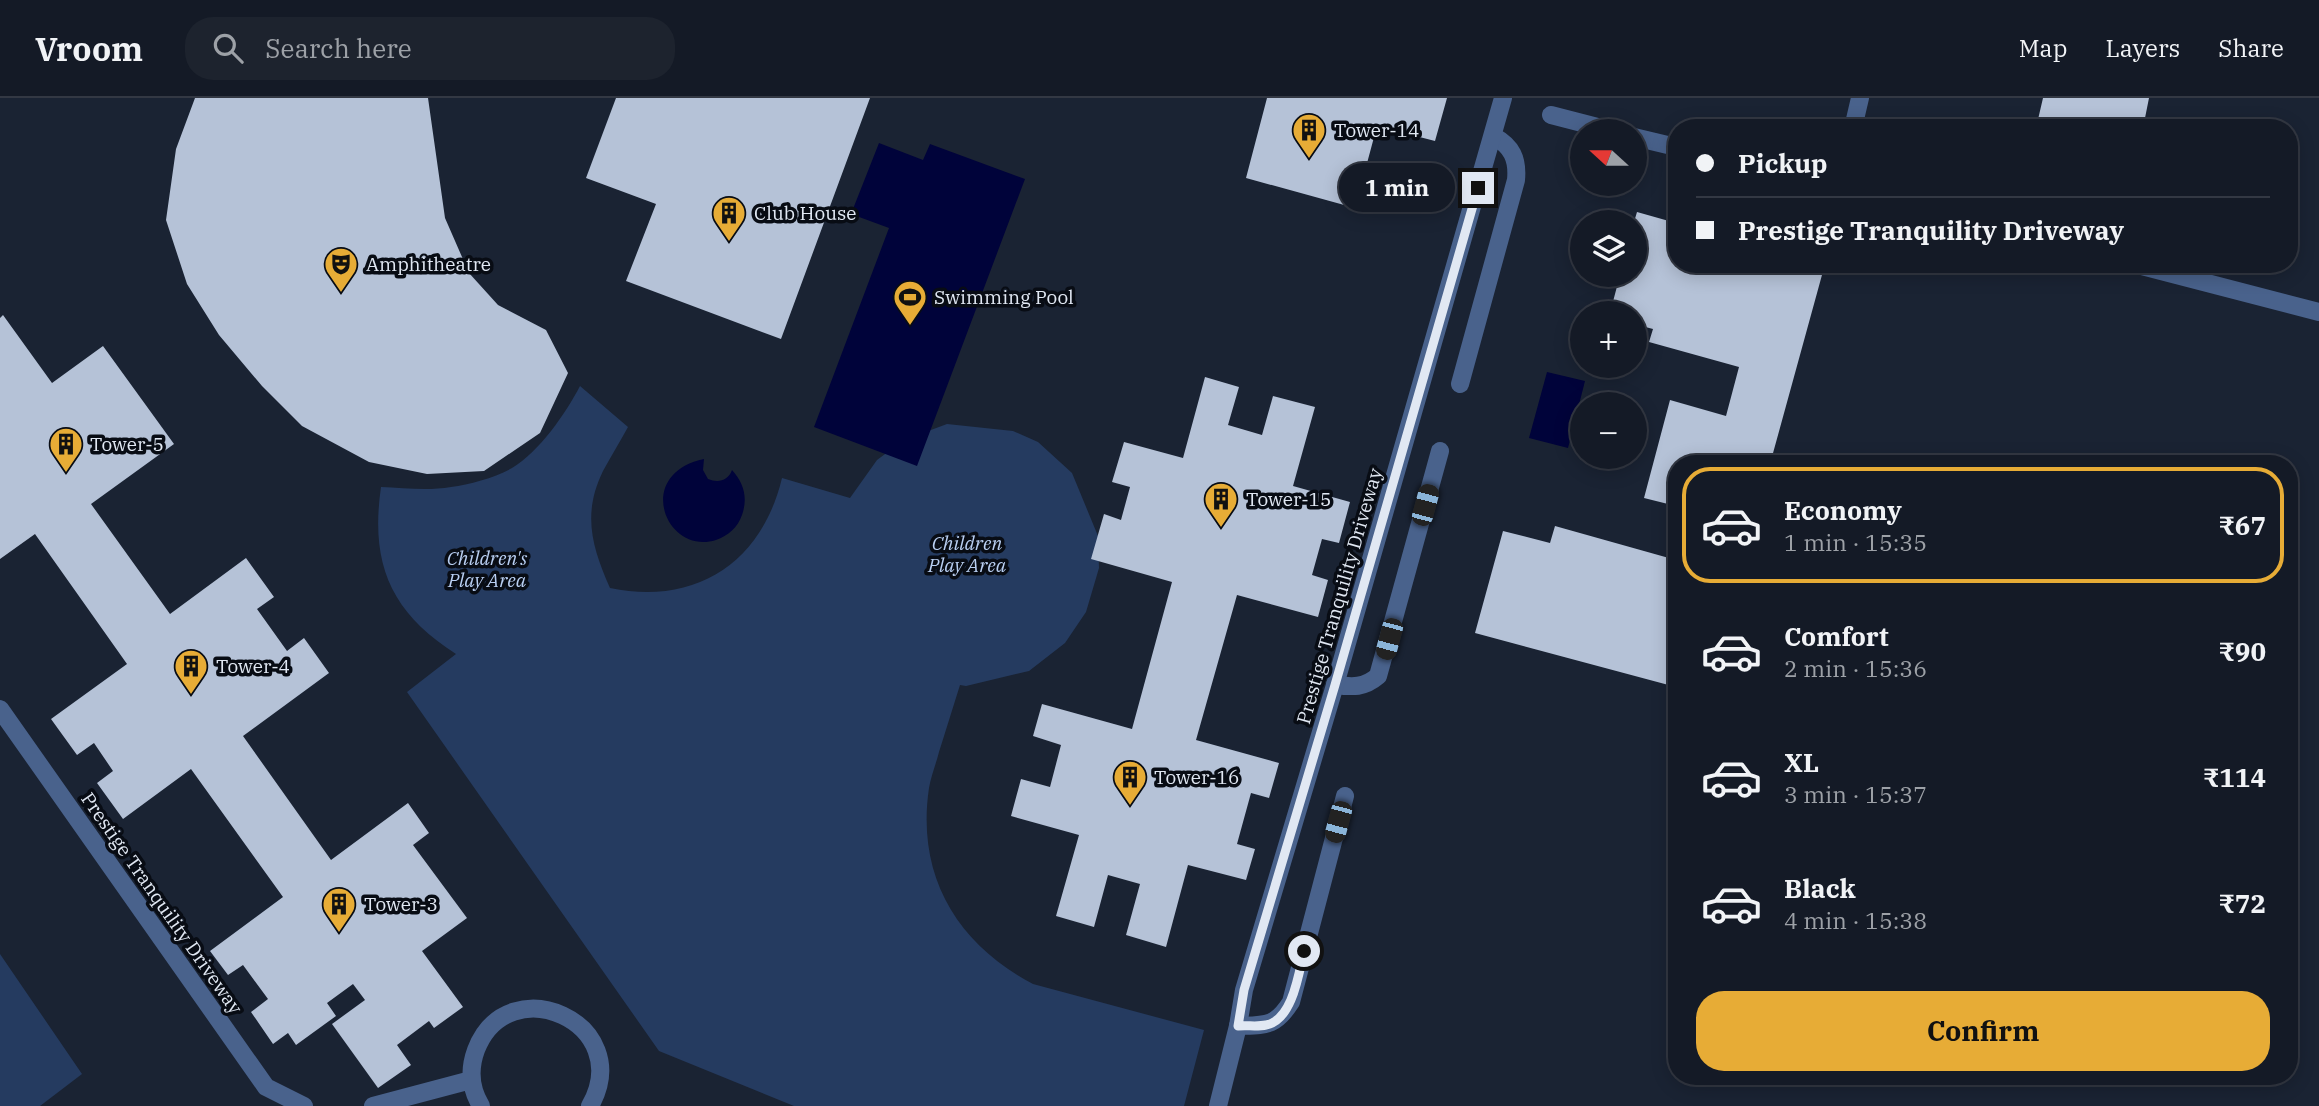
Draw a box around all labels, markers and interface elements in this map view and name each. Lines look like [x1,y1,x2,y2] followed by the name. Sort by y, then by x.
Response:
[185,17,675,80] search box
[35,27,143,70] text: Vroom
[209,29,247,67] icon: search
[265,31,412,65] text: Search here
[2019,32,2067,64] text: Map
[2105,32,2180,64] text: Layers
[2218,32,2284,64] text: Share
[1290,111,1328,160] building icon: Tower-14
[1334,118,1419,142] place label: Tower-14
[1570,119,1647,196] north arrow
[1570,119,1647,469] map controls
[1738,146,1828,180] text: Pickup
[1338,164,1454,212] callout: 1 min
[1365,172,1429,202] text: 1 min
[1462,172,1494,204] route end
[710,194,748,243] building icon: Club House
[754,201,856,225] place label: Club House
[1570,210,1647,287] button: layers
[1738,213,2124,247] text: Prestige Tranquility Driveway
[322,245,360,294] theatre icon: Amphitheatre
[366,252,491,276] place label: Amphitheatre
[891,278,929,327] sports icon: Swimming Pool
[934,285,1074,309] place label: Swimming Pool
[1570,301,1647,378] button: +
[1570,392,1647,469] button: −
[47,425,85,474] building icon: Tower-5
[90,432,164,456] place label: Tower-5
[1291,465,1387,727] street label: Prestige Tranquility Driveway
[1202,480,1240,529] building icon: Tower-15
[1410,482,1441,528] car
[1246,487,1331,511] place label: Tower-15
[1784,493,1902,527] text: Economy
[1700,494,1763,557] icon: car
[2218,508,2266,542] text: ₹67
[1784,527,1927,557] text: 1 min · 15:35
[927,531,1007,577] park label: Children Play Area
[447,546,527,592] park label: Children's Play Area
[1374,616,1405,662] car
[1784,619,1889,653] text: Comfort
[1700,620,1763,683] icon: car
[2218,634,2266,668] text: ₹90
[172,647,210,696] building icon: Tower-4
[1784,653,1927,683] text: 2 min · 15:36
[216,654,290,678] place label: Tower-4
[1784,745,1819,779] text: XL
[1700,746,1763,809] icon: car
[1111,758,1149,807] building icon: Tower-16
[2203,760,2266,794] text: ₹114
[1154,765,1239,789] place label: Tower-16
[1784,779,1927,809] text: 3 min · 15:37
[76,788,248,1019] street label: Prestige Tranquility Driveway
[1323,799,1354,845] car
[1784,871,1856,905] text: Black
[1700,872,1763,935] icon: car
[320,885,358,934] building icon: Tower-3
[2218,886,2266,920] text: ₹72
[364,892,438,916] place label: Tower-3
[1784,905,1927,935] text: 4 min · 15:38
[1288,935,1320,967] route start
[1696,991,2270,1071] button: Confirm

